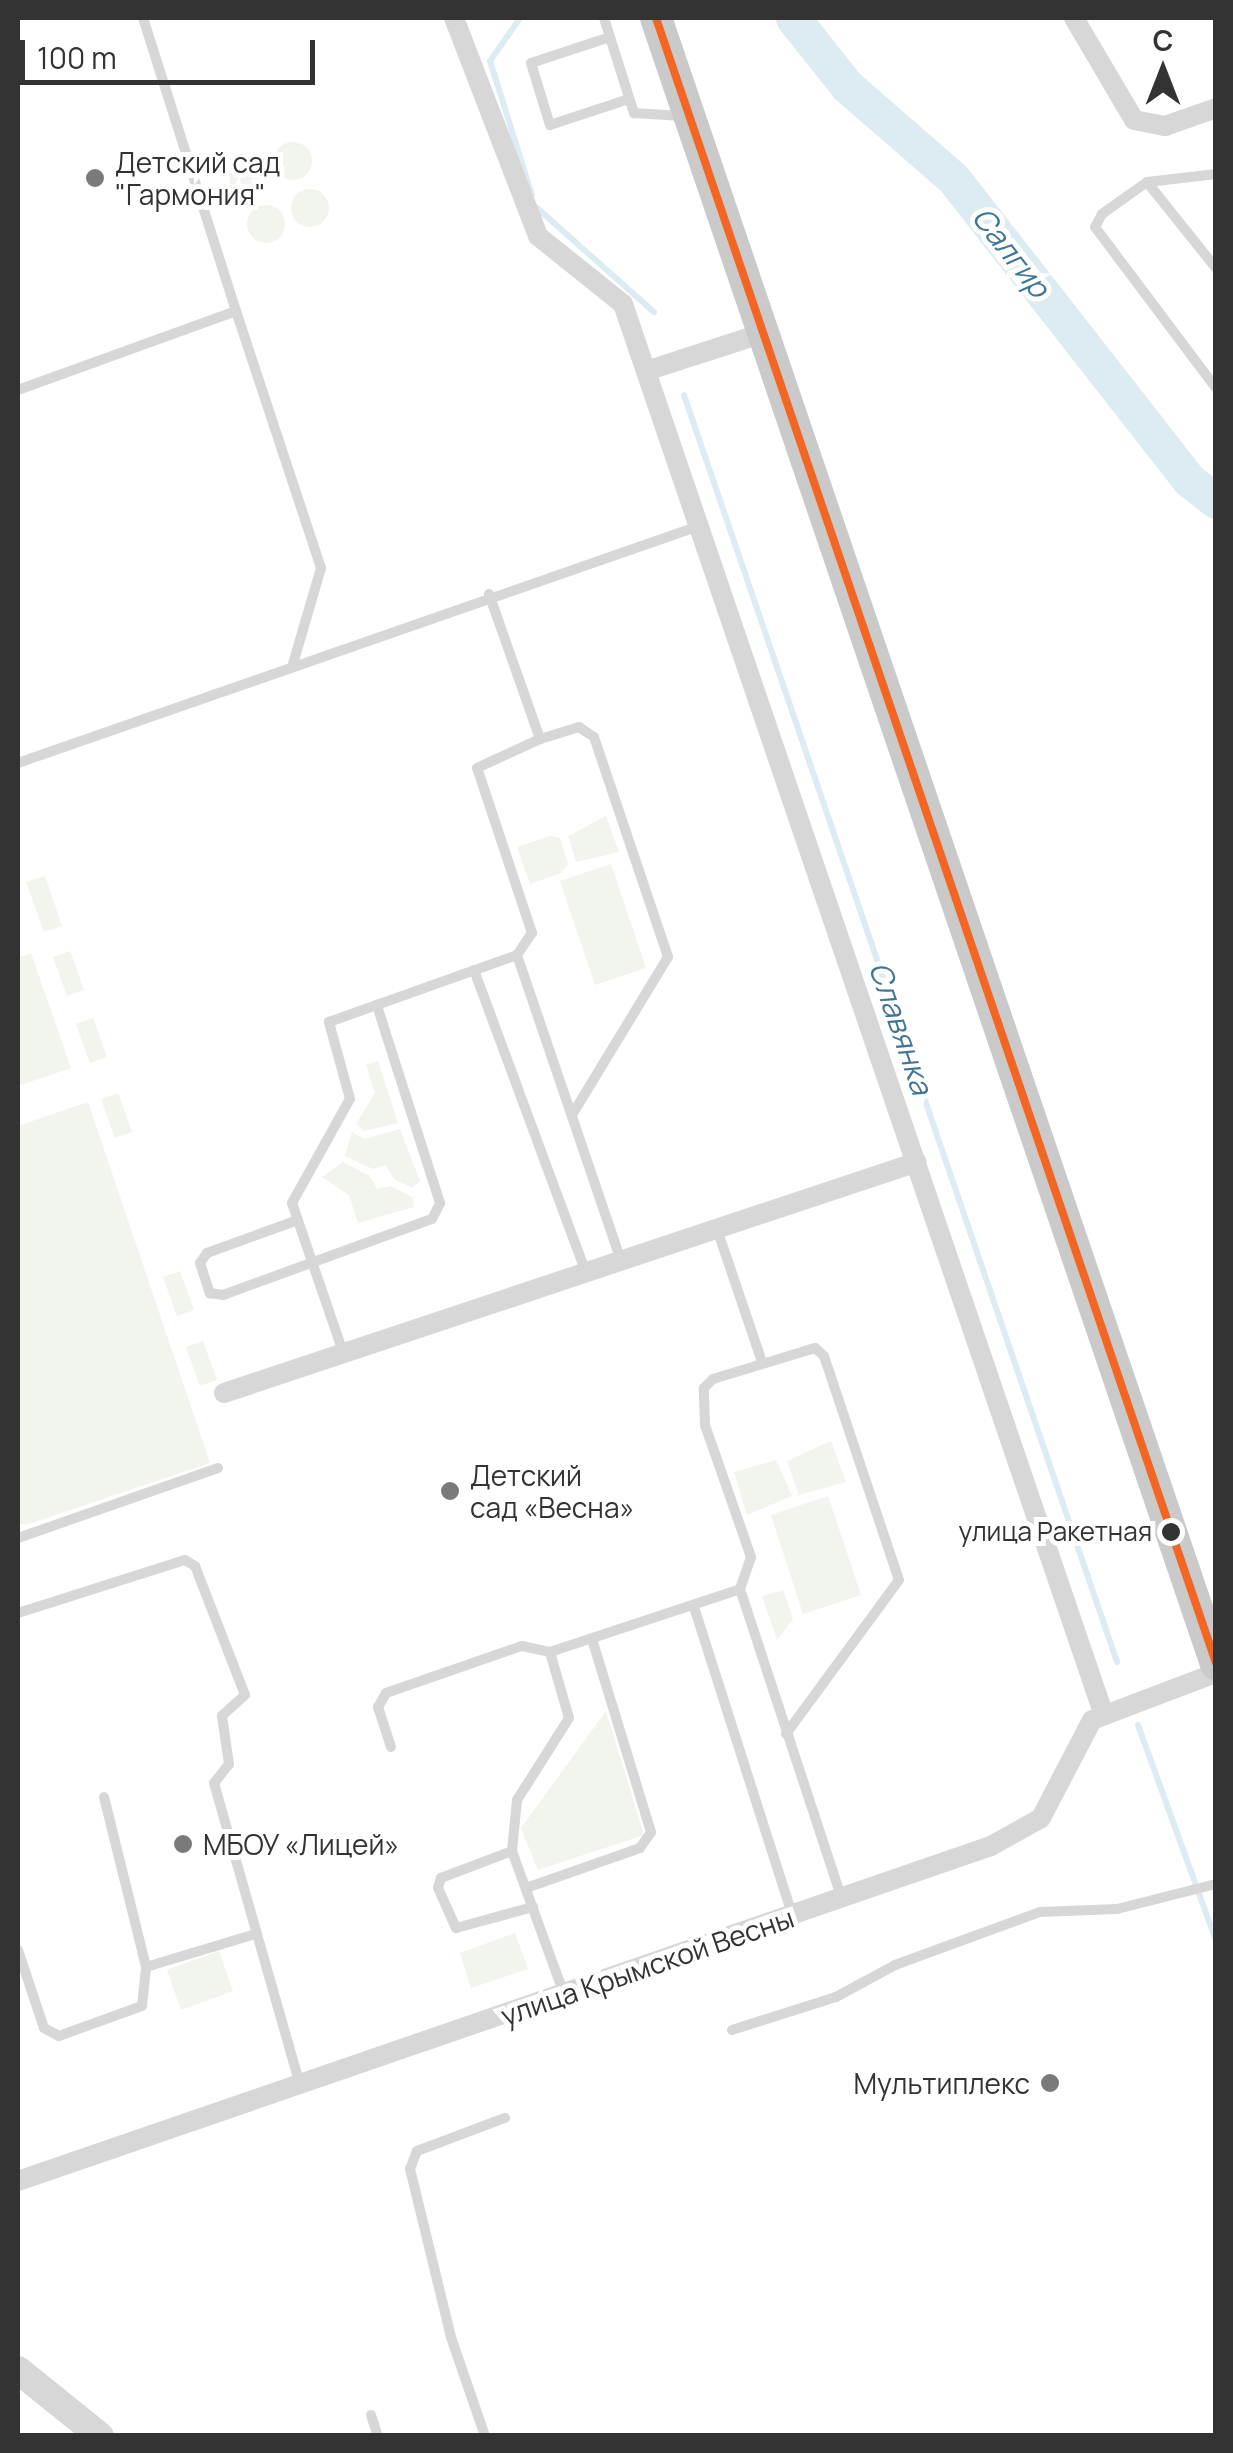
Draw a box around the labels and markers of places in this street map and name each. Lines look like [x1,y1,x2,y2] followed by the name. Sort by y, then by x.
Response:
[115,145,280,211] place label: Детский сад "Гармония"
[84,167,106,189] marker: Детский сад "Гармония"
[470,1458,634,1524] place label: Детский сад «Весна»
[439,1480,461,1502] marker: Детский сад «Весна»
[958,1516,1152,1548] place label: улица Ракетная
[1161,1522,1181,1542] marker: улица Ракетная
[203,1827,400,1861] place label: МБОУ «Лицей»
[172,1833,194,1855] marker: МБОУ «Лицей»
[854,2066,1030,2100] place label: Мультиплекс
[1039,2072,1061,2094] marker: Мультиплекс

